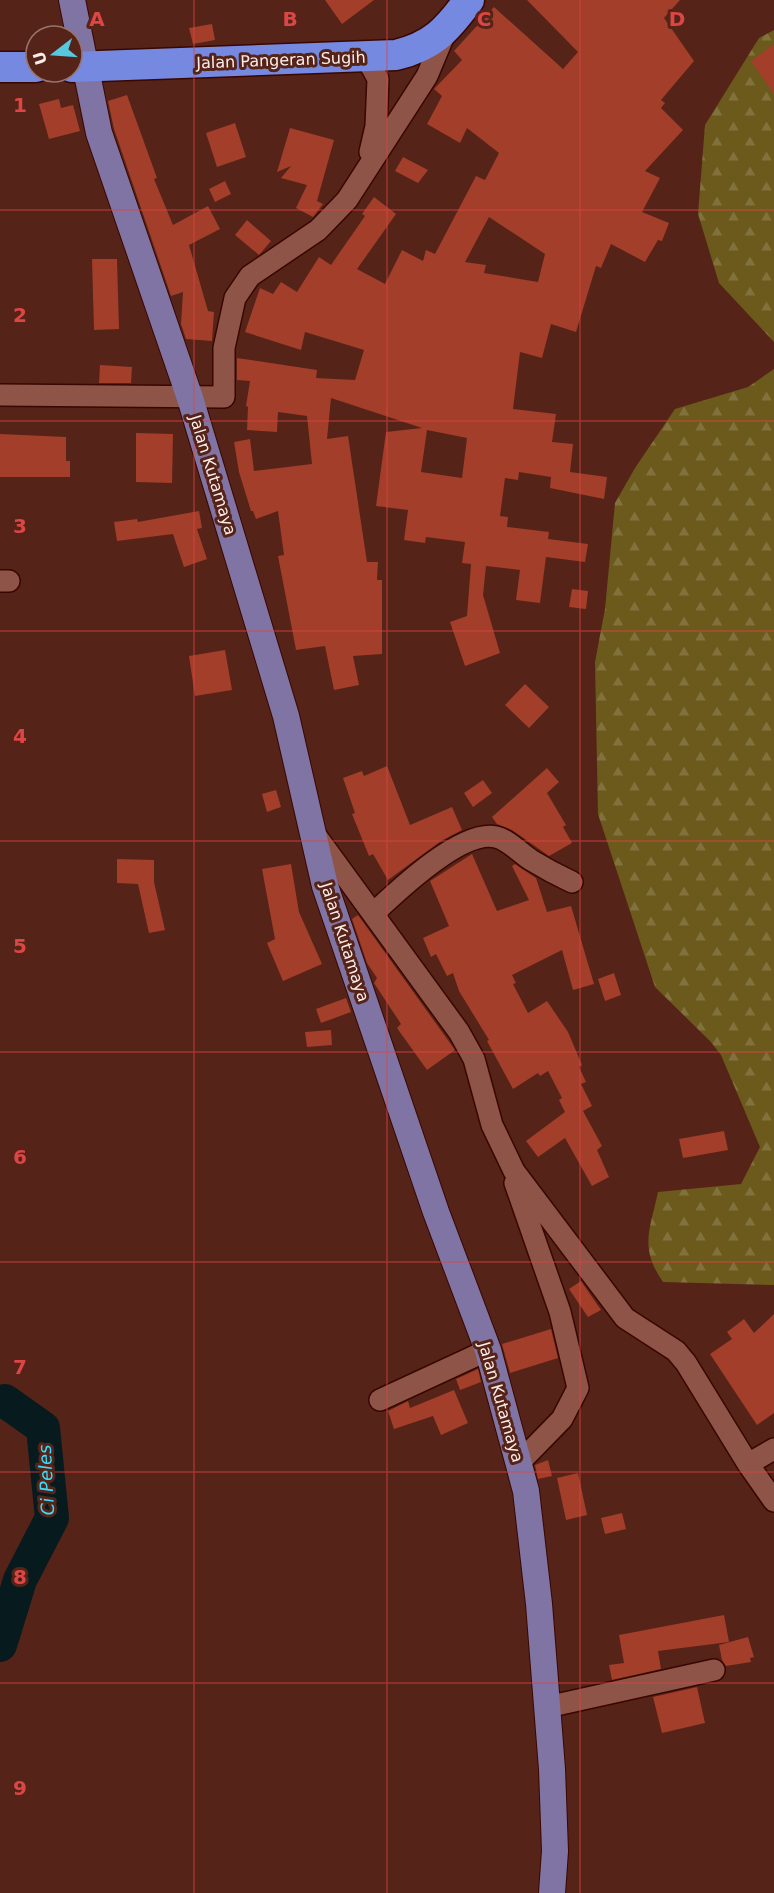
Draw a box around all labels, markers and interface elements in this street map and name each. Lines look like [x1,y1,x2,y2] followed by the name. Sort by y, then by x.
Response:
[89,7,105,31] text: A
[282,7,298,31] text: B
[477,7,491,31] text: C
[669,7,685,31] text: D
[24,24,84,84] north arrow
[195,48,366,72] street label: Jalan Pangeran Sugih
[29,49,51,67] text: U
[13,93,27,117] text: 1
[13,303,27,327] text: 2
[185,412,240,537] street label: Jalan Kutamaya
[13,514,27,538] text: 3
[13,724,27,748] text: 4
[316,879,373,1004] street label: Jalan Kutamaya
[13,934,27,958] text: 5
[13,1145,27,1169] text: 6
[474,1339,527,1464] street label: Jalan Kutamaya
[13,1355,27,1379] text: 7
[34,1444,58,1516] water label: Ci Peles
[13,1565,27,1589] text: 8
[13,1776,27,1800] text: 9

